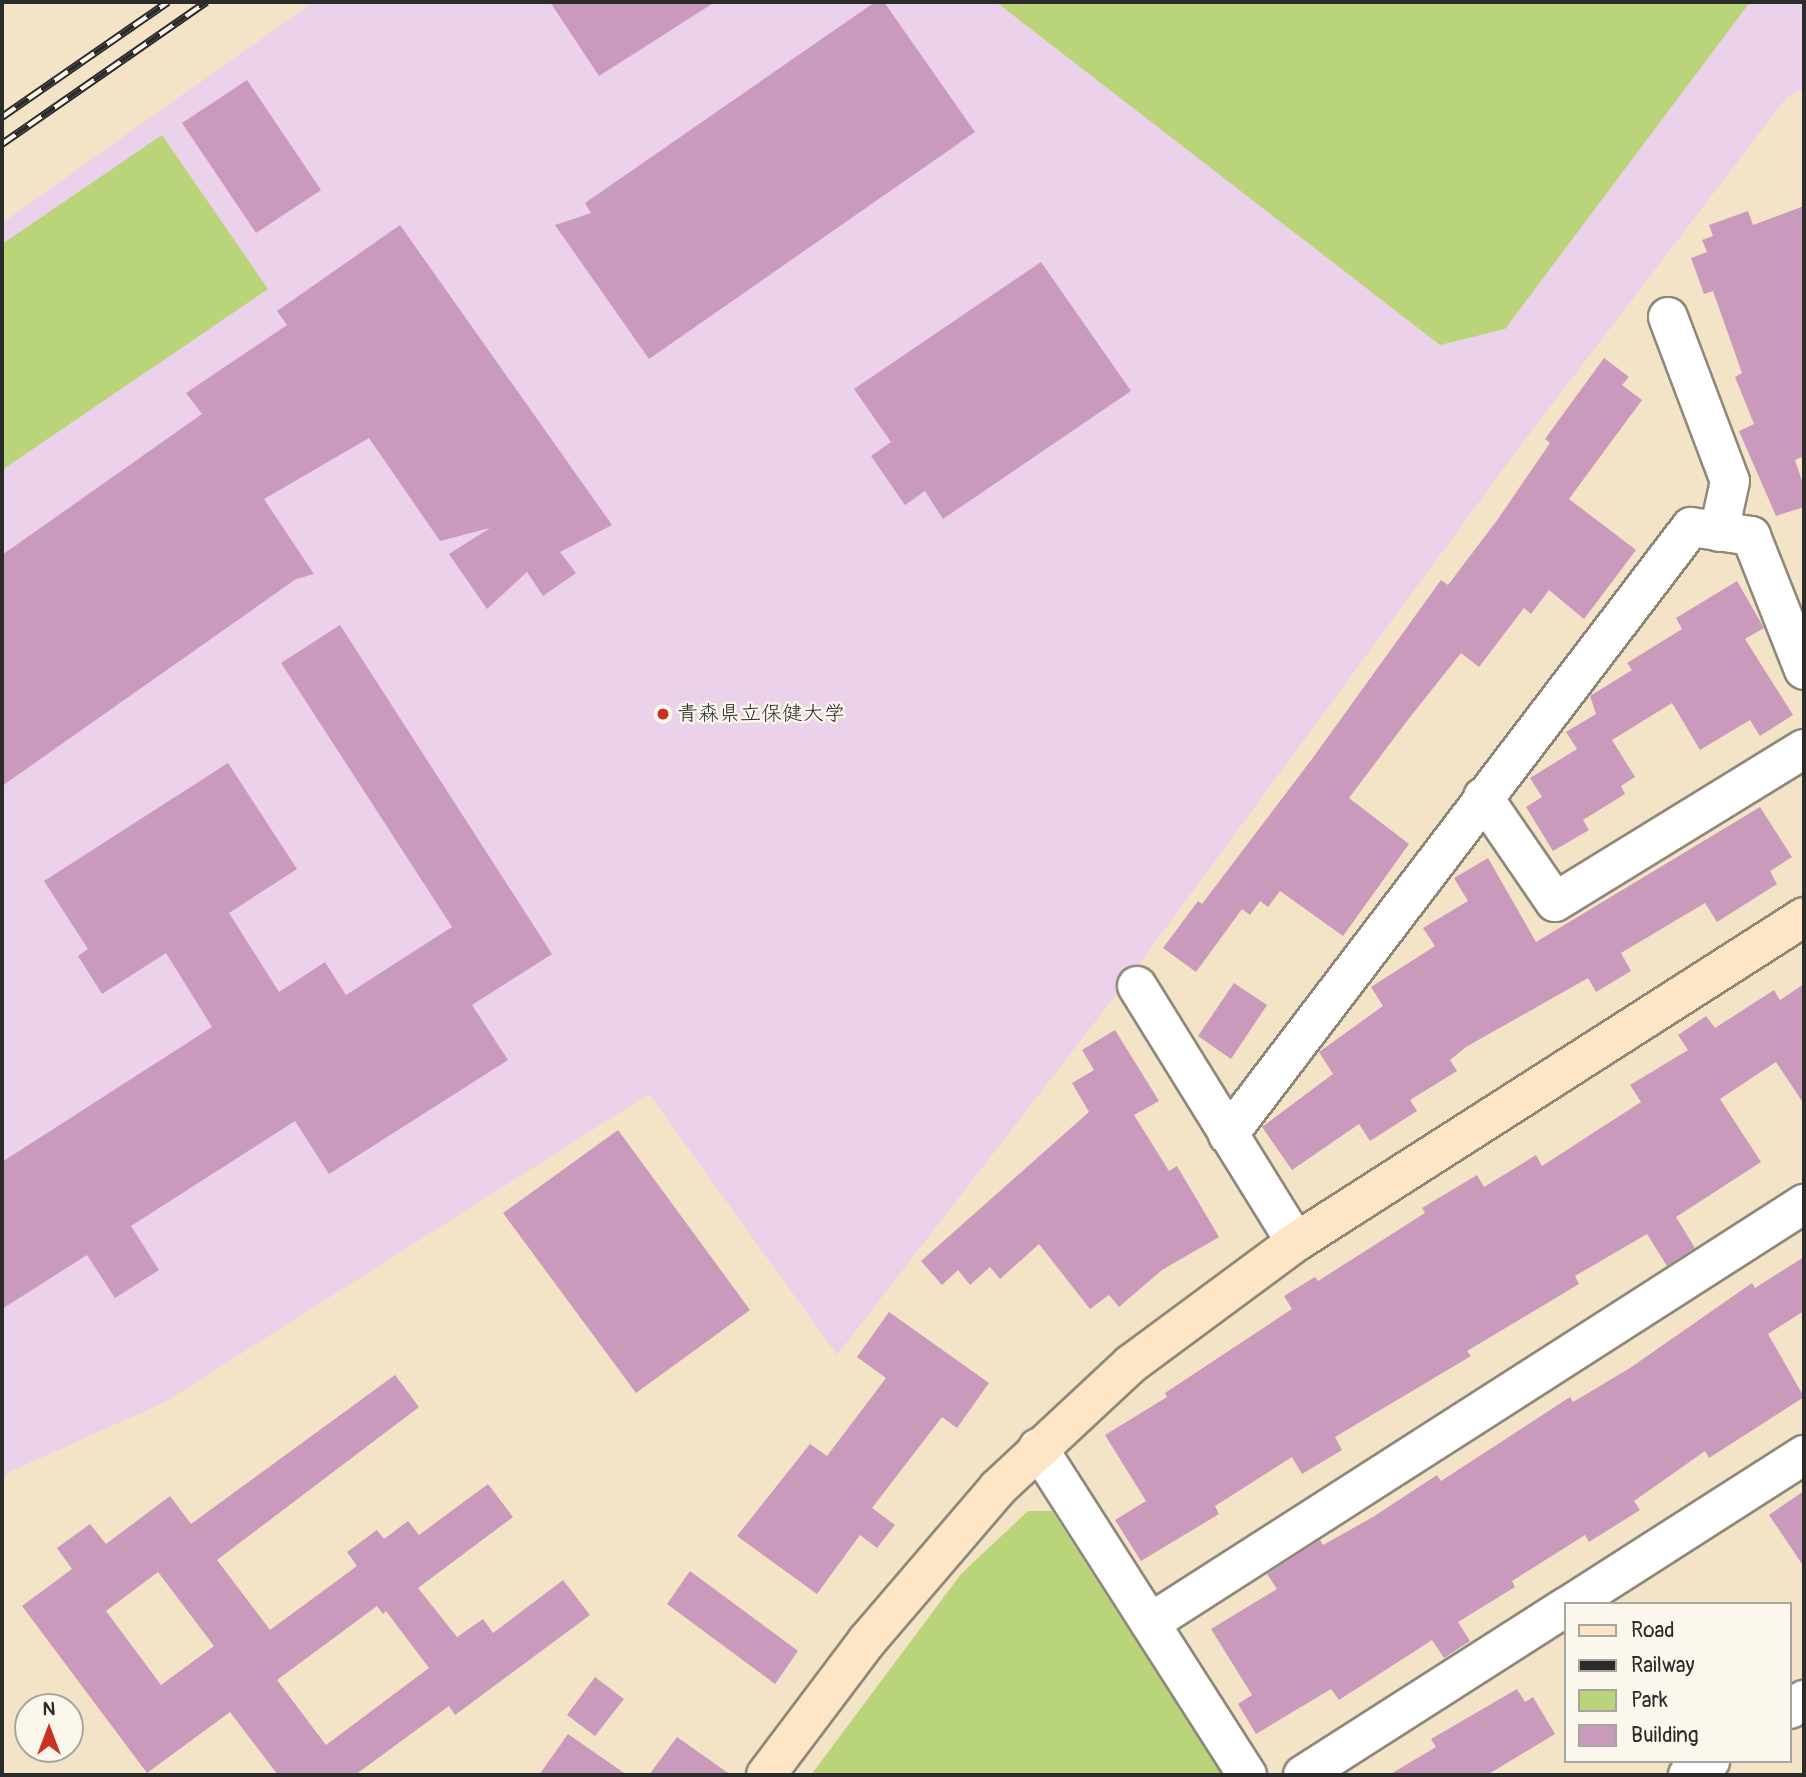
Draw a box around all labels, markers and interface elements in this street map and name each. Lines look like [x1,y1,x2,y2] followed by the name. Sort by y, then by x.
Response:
[677,701,845,727] place label: 青森県立保健大学
[655,706,671,722] marker: 青森県立保健大学
[1564,1602,1792,1763] legend
[1631,1617,1675,1644] text: Road
[1631,1652,1695,1679] text: Railway
[1631,1687,1668,1714] text: Park
[14,1693,84,1763] north arrow
[43,1697,55,1721] text: N
[1631,1722,1698,1749] text: Building

